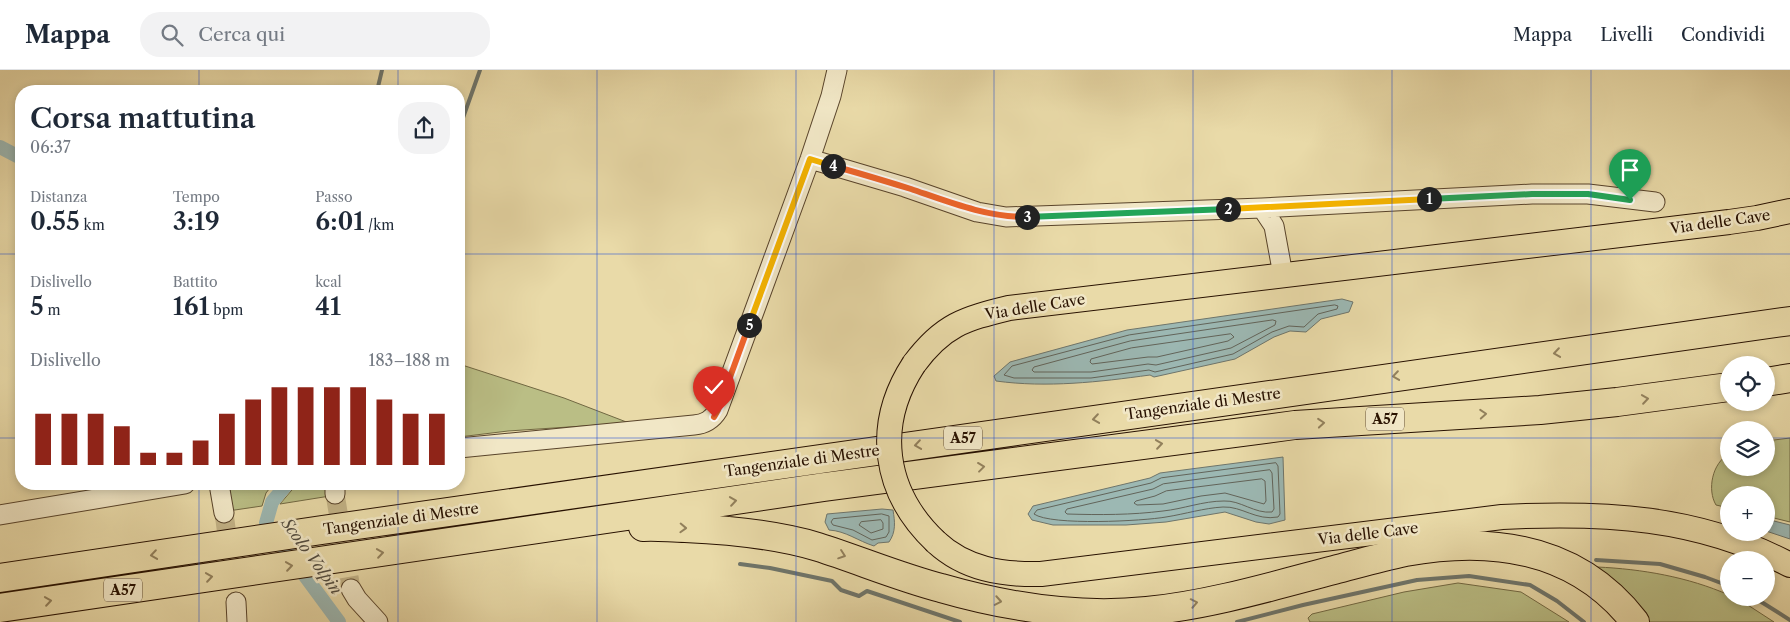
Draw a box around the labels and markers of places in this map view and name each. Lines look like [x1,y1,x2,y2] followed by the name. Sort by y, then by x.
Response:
[1609,149,1651,200] pin
[820,154,846,178] pin: 4
[1416,186,1442,212] pin: 1
[1216,196,1240,222] pin: 2
[1014,204,1040,230] pin: 3
[736,312,762,338] pin: 5
[693,366,735,417] pin

